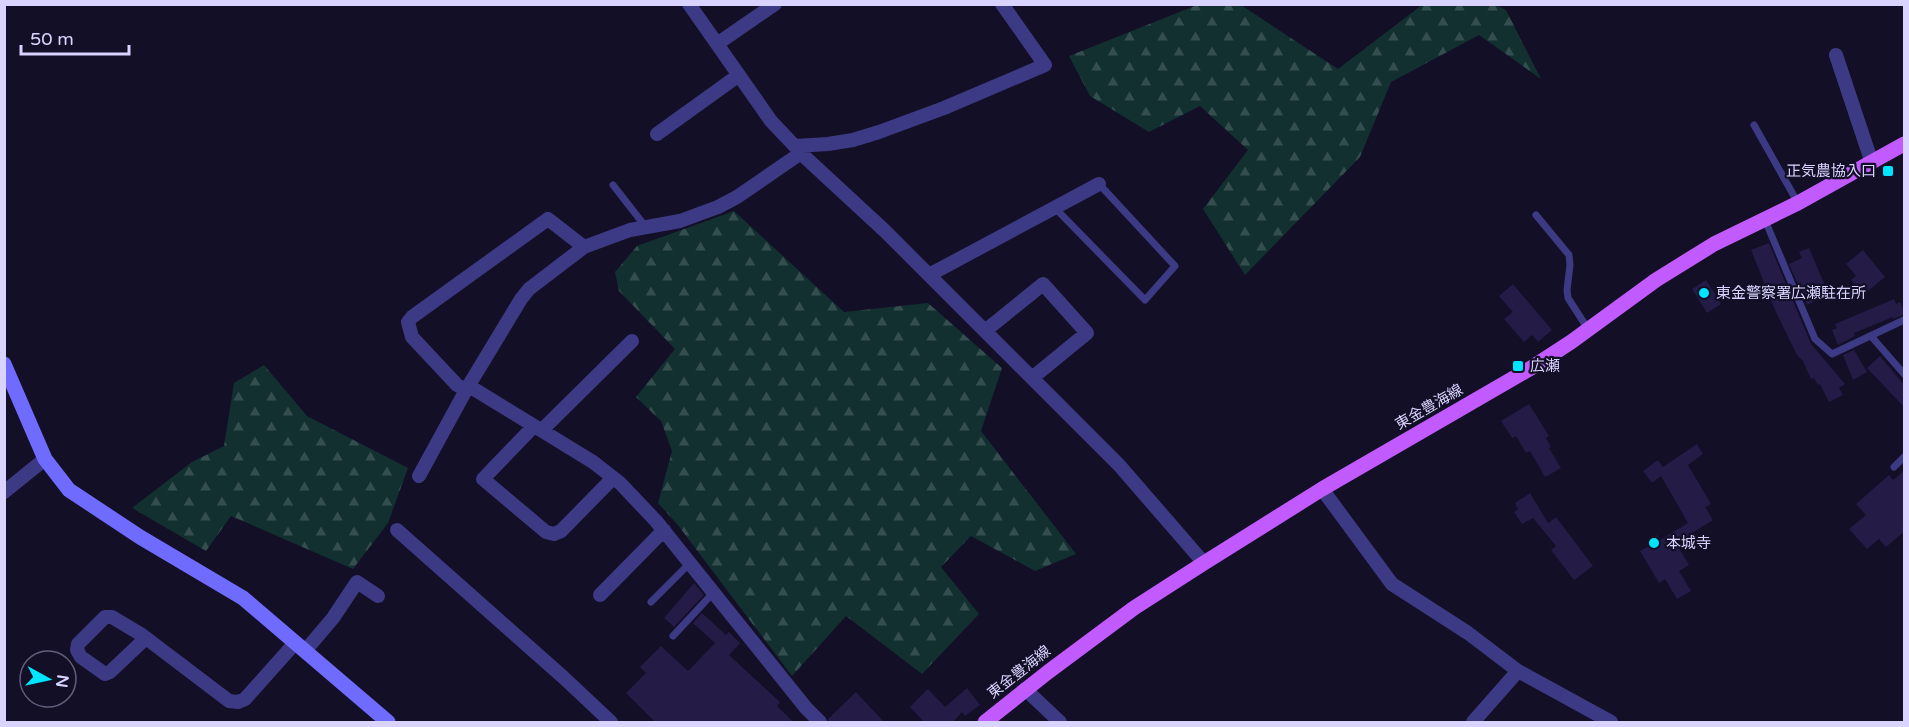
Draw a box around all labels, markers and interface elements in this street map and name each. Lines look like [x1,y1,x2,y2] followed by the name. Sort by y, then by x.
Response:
[21,18,129,56] scale bar
[30,28,74,50] text: 50 m
[1786,162,1876,180] place label: 正気農協入口
[1881,164,1895,178] marker: 正気農協入口
[1716,284,1866,302] place label: 東金警察署広瀬駐在所
[1697,286,1711,300] marker: 東金警察署広瀬駐在所
[1530,357,1560,375] place label: 広瀬
[1511,359,1525,373] marker: 広瀬
[1392,380,1466,434] street label: 東金豊海線
[1666,534,1711,552] place label: 本城寺
[1647,536,1661,550] marker: 本城寺
[984,642,1054,702] street label: 東金豊海線
[18,649,78,709] north arrow
[51,673,73,689] text: N

